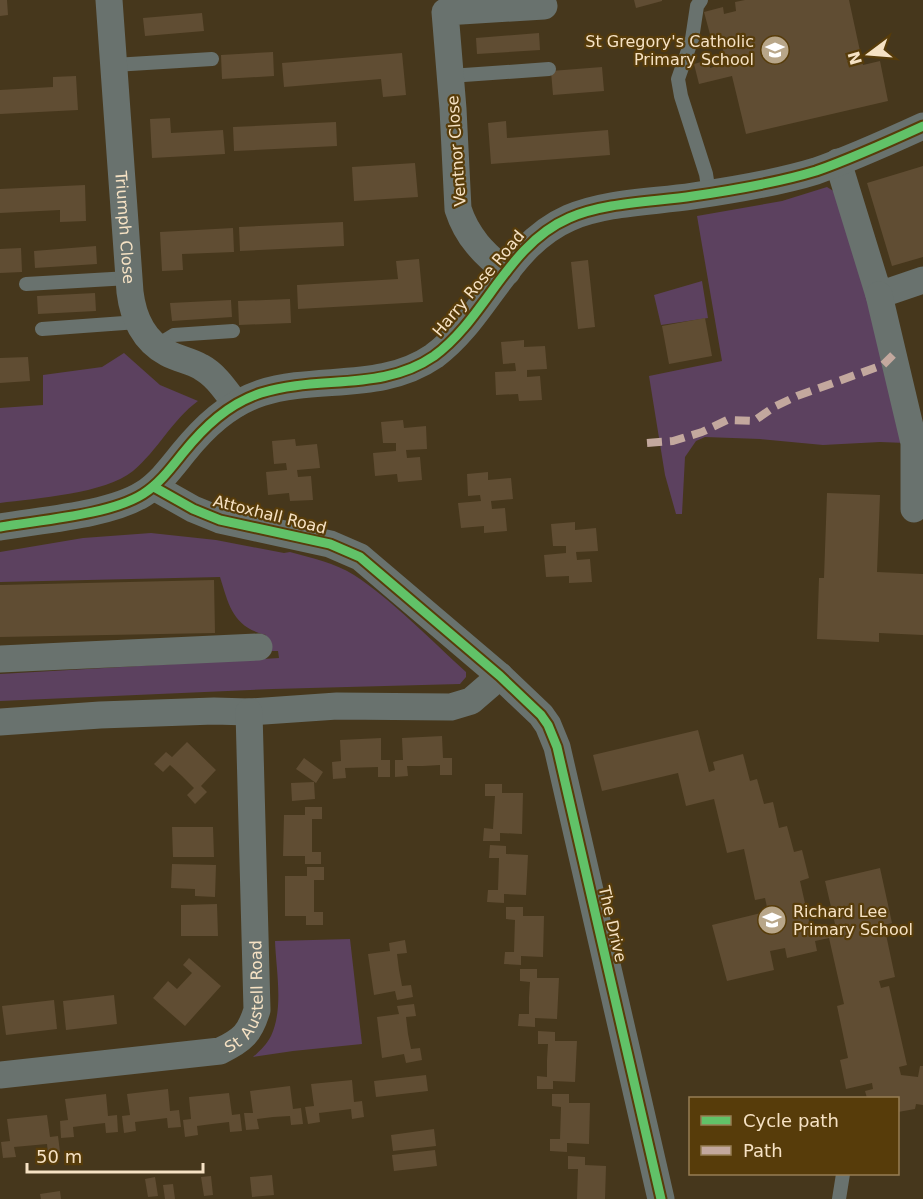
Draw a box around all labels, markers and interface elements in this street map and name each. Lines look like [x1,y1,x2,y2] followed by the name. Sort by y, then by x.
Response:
[839,24,899,84] north arrow
[585,32,754,69] place label: St Gregory's Catholic Primary School
[759,34,791,66] school or university icon: St Gregory's Catholic Primary School
[844,49,866,67] text: N
[443,95,470,207] street label: Ventnor Close
[111,169,138,285] street label: Triumph Close
[428,226,528,340] street label: Harry Rose Road
[211,491,328,538] street label: Attoxhall Road
[594,883,630,964] street label: The Drive
[793,902,913,939] place label: Richard Lee Primary School
[756,904,788,936] school or university icon: Richard Lee Primary School
[221,940,267,1057] street label: St Austell Road
[689,1097,899,1175] legend
[743,1110,839,1131] text: Cycle path
[27,1136,202,1174] scale bar
[743,1140,783,1161] text: Path
[36,1146,82,1167] text: 50 m

